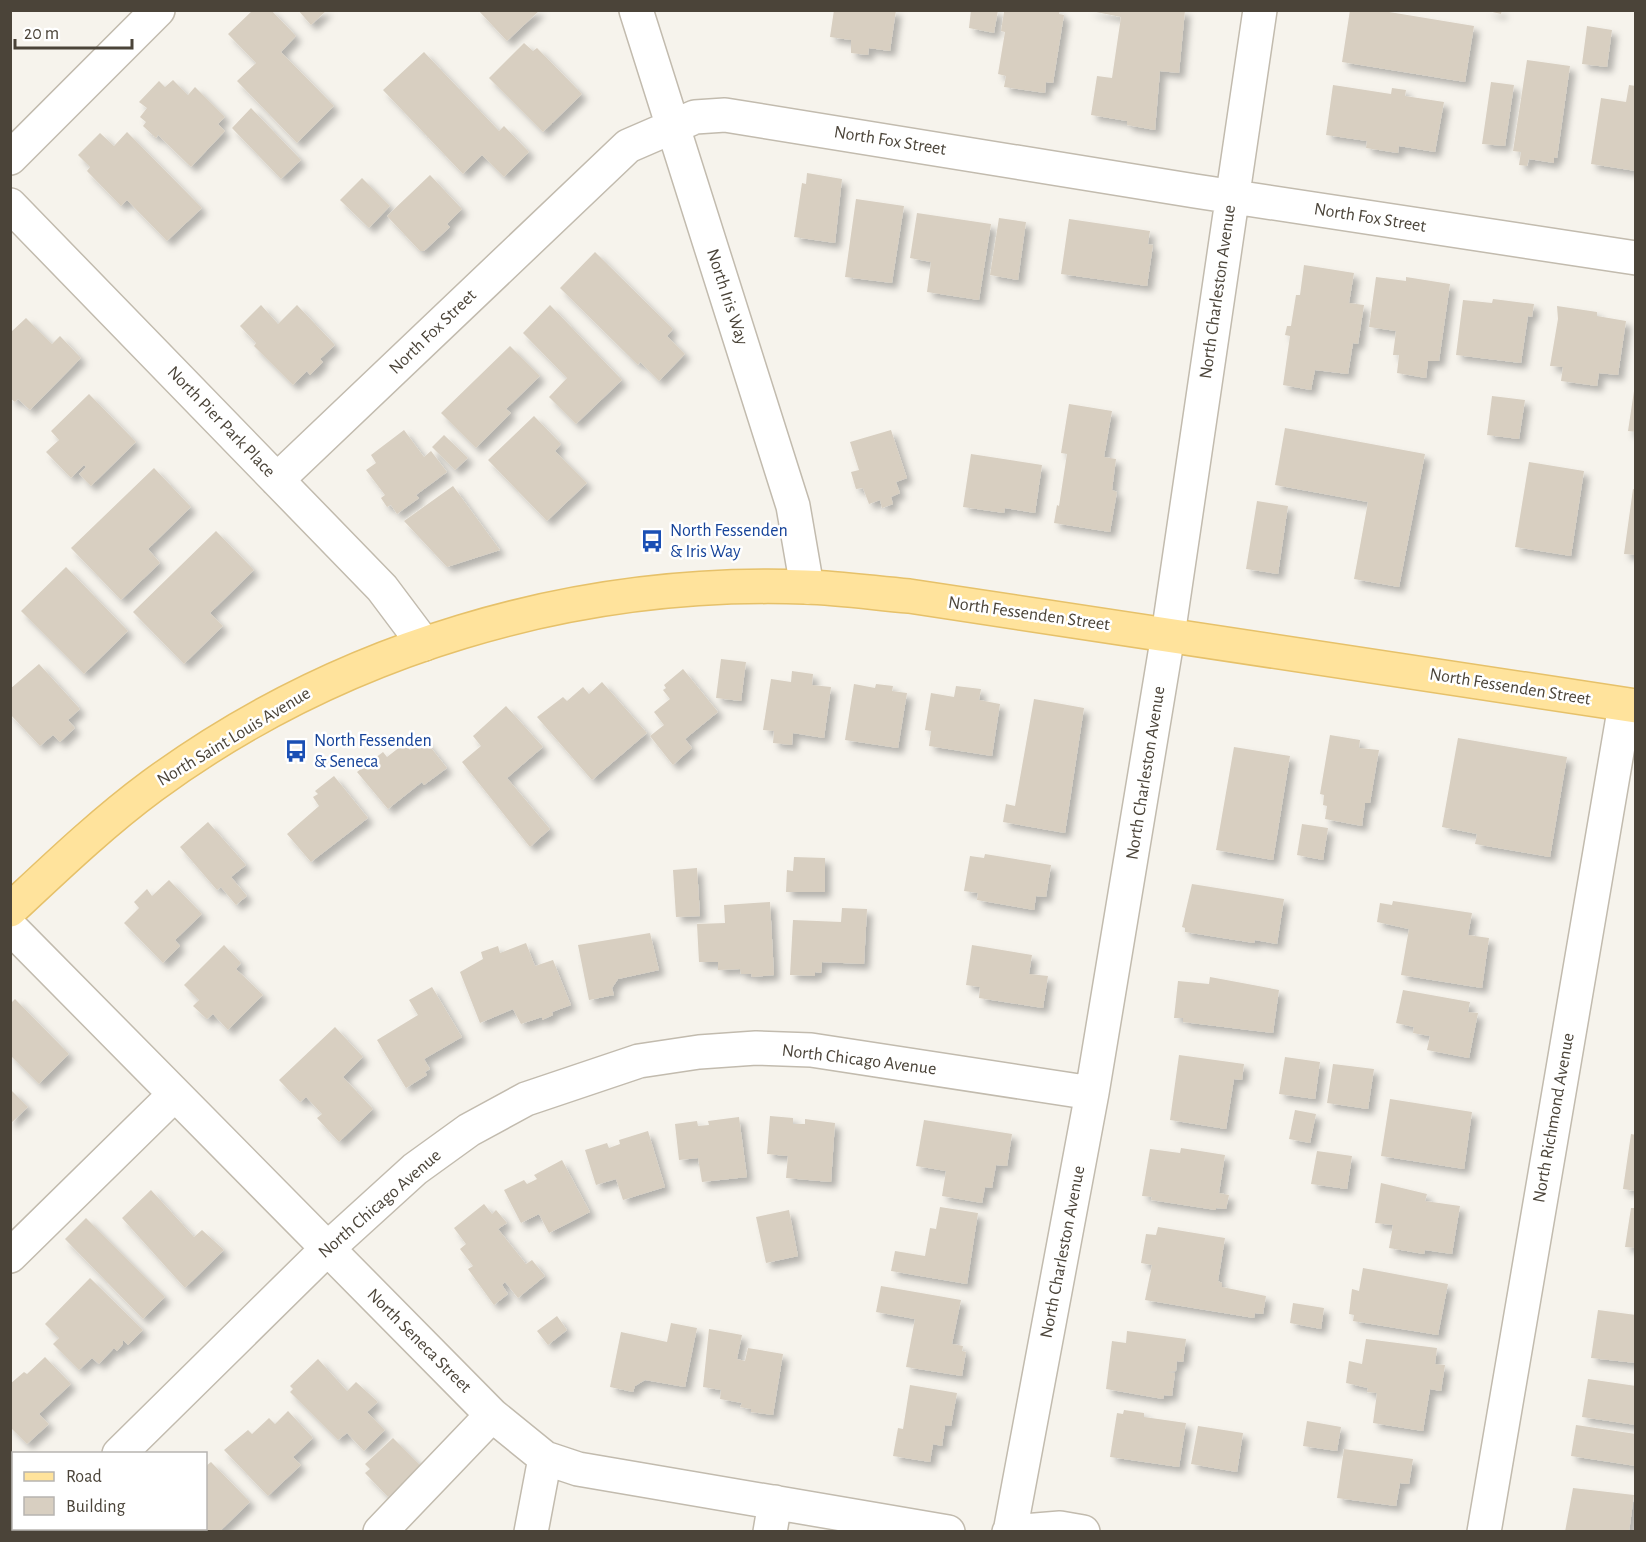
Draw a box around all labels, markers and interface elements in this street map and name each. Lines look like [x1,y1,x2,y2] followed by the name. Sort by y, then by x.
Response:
[15,12,132,50] scale bar
[24,25,59,43] text: 20 m
[833,123,948,159] street label: North Fox Street
[1313,200,1428,236] street label: North Fox Street
[1197,204,1239,380] street label: North Charleston Avenue
[703,247,751,348] street label: North Iris Way
[386,286,480,378] street label: North Fox Street
[164,363,278,481] street label: North Pier Park Place
[670,522,788,561] place label: North Fessenden & Iris Way
[639,528,665,554] bus stop icon: North Fessenden & Iris Way
[947,594,1111,634] street label: North Fessenden Street
[1428,665,1592,709] street label: North Fessenden Street
[154,684,314,790] street label: North Saint Louis Avenue
[1123,685,1169,861] street label: North Charleston Avenue
[314,732,432,771] place label: North Fessenden & Seneca
[283,738,309,764] bus stop icon: North Fessenden & Seneca
[1530,1032,1578,1204] street label: North Richmond Avenue
[781,1042,937,1078] street label: North Chicago Avenue
[315,1146,445,1262] street label: North Chicago Avenue
[1037,1164,1089,1340] street label: North Charleston Avenue
[364,1286,475,1397] street label: North Seneca Street
[12,1452,207,1530] legend
[66,1468,102,1486] text: Road
[66,1498,126,1516] text: Building

